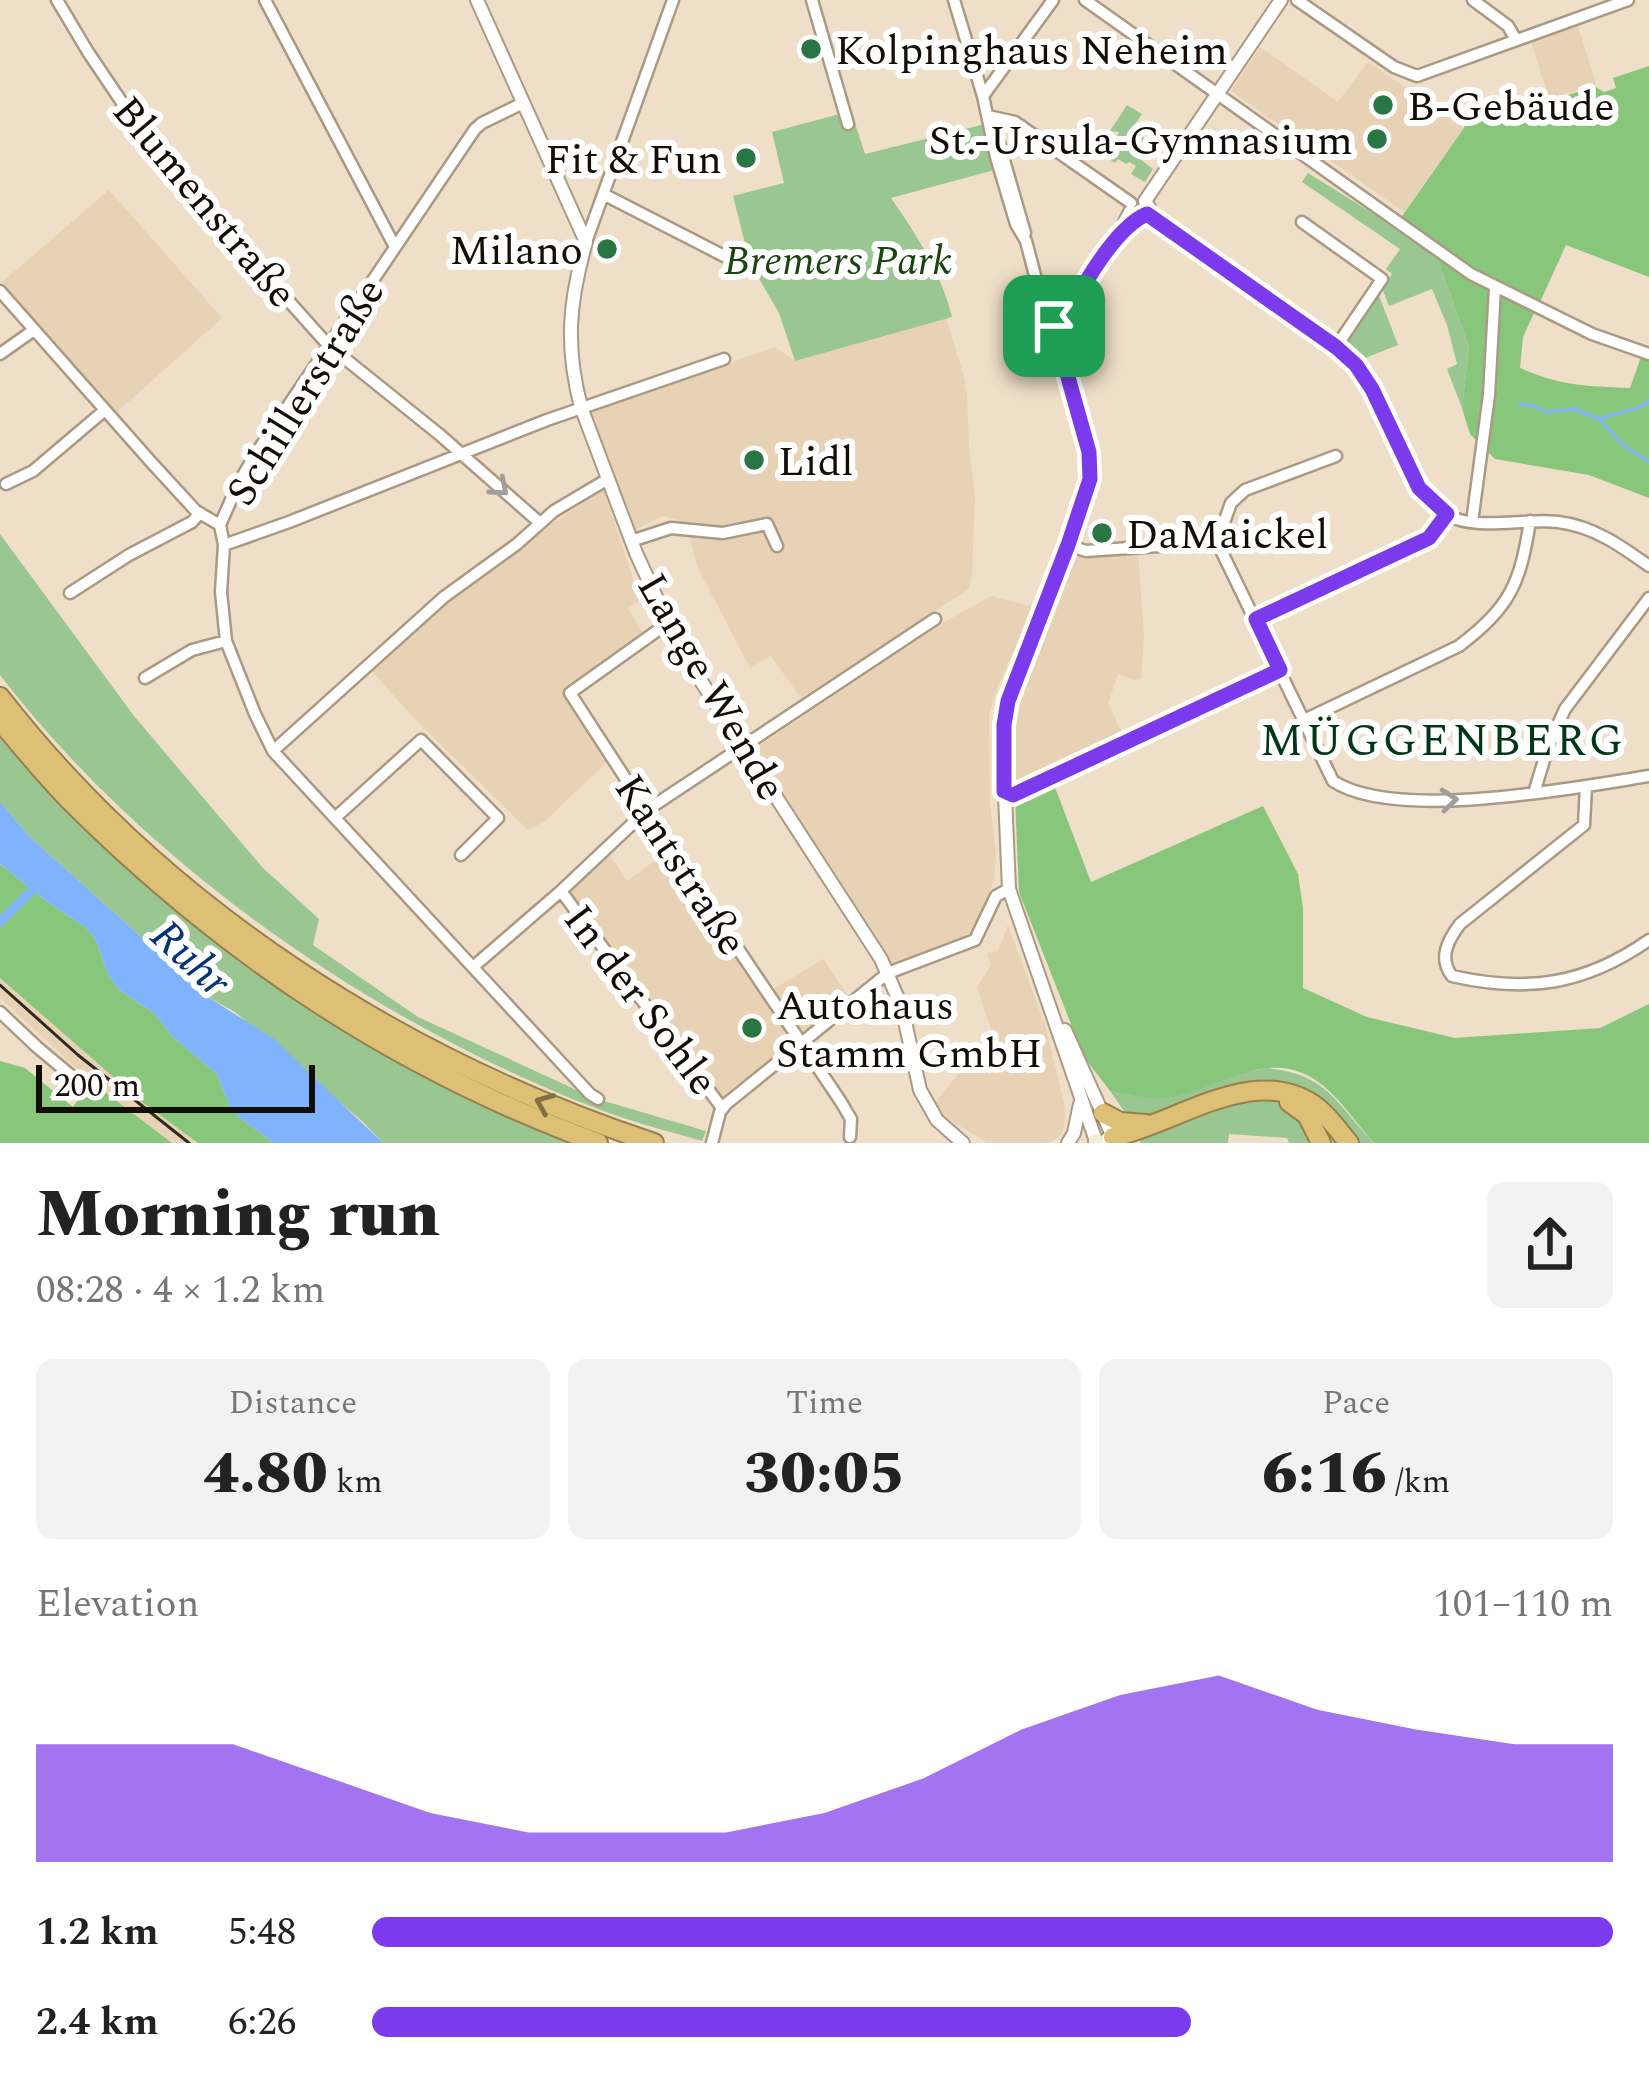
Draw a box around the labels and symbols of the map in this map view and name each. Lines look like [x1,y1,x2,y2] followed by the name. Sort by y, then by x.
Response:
[835,20,1228,83] place label: Kolpinghaus Neheim
[798,36,824,62] marker: Kolpinghaus Neheim
[1407,76,1615,139] place label: B-Gebäude
[96,83,312,323] street label: Blumenstraße
[1370,92,1396,118] marker: B-Gebäude
[929,110,1353,173] place label: St.-Ursula-Gymnasium
[1364,126,1390,152] marker: St.-Ursula-Gymnasium
[545,129,722,192] place label: Fit & Fun
[733,145,759,171] marker: Fit & Fun
[450,220,583,283] place label: Milano
[724,230,952,293] park label: Bremers Park
[594,236,620,262] marker: Milano
[211,266,401,519] street label: Schillerstraße
[1003,275,1105,377] pin
[778,431,854,494] place label: Lidl
[741,447,767,473] marker: Lidl
[486,474,508,496] one-way arrow
[1126,504,1328,567] place label: DaMaickel
[1089,520,1115,546] marker: DaMaickel
[620,562,802,813] street label: Lange Wende
[1260,707,1626,776] district label: MÜGGENBERG
[598,762,762,969] street label: Kantstraße
[1440,788,1459,813] one-way arrow
[547,892,733,1109] street label: In der Sohle
[134,903,247,1015] water label: Ruhr
[776,975,1042,1086] place label: Autohaus Stamm GmbH
[739,1015,765,1041] marker: Autohaus Stamm GmbH
[36,1059,315,1112] scale bar
[535,1093,556,1117] one-way arrow

